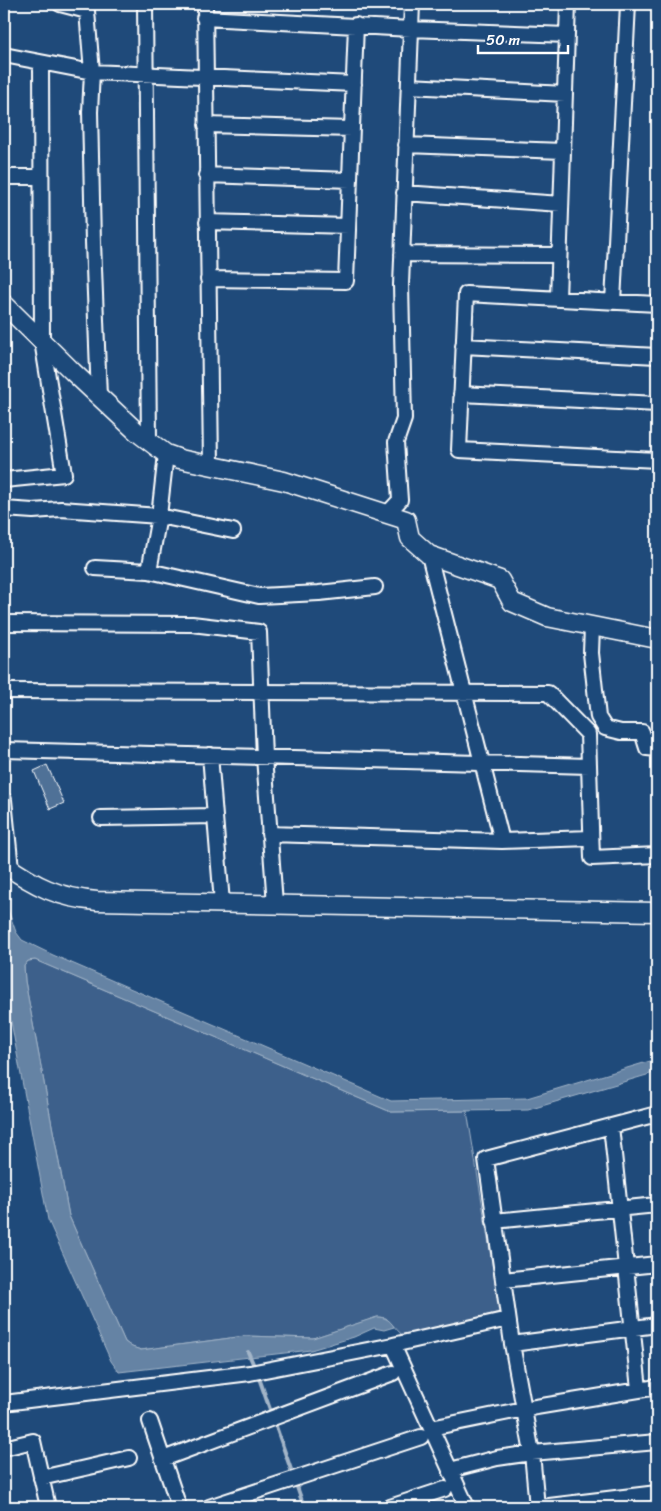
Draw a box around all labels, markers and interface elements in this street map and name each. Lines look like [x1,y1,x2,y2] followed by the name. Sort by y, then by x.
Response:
[478,22,568,54] scale bar
[486,27,521,53] text: 50 m

